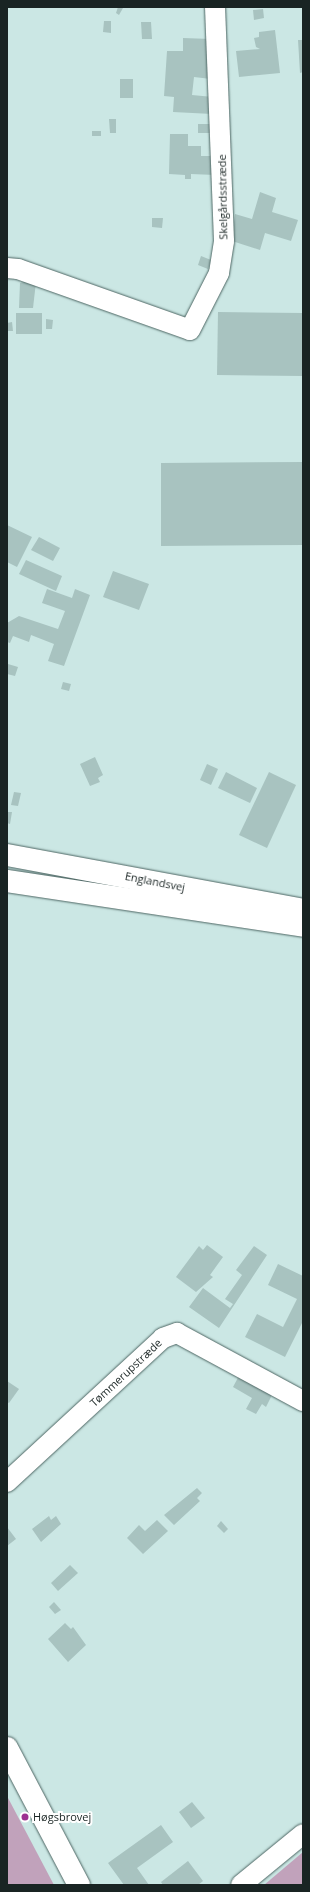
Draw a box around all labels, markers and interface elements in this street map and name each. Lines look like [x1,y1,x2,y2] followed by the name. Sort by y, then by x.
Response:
[216,154,230,240] street label: Skelgårdsstræde
[124,870,186,894] street label: Englandsvej
[87,1336,165,1410] street label: Tømmerupstræde
[33,1810,91,1824] place label: Høgsbrovej
[20,1812,30,1822] marker: Høgsbrovej

